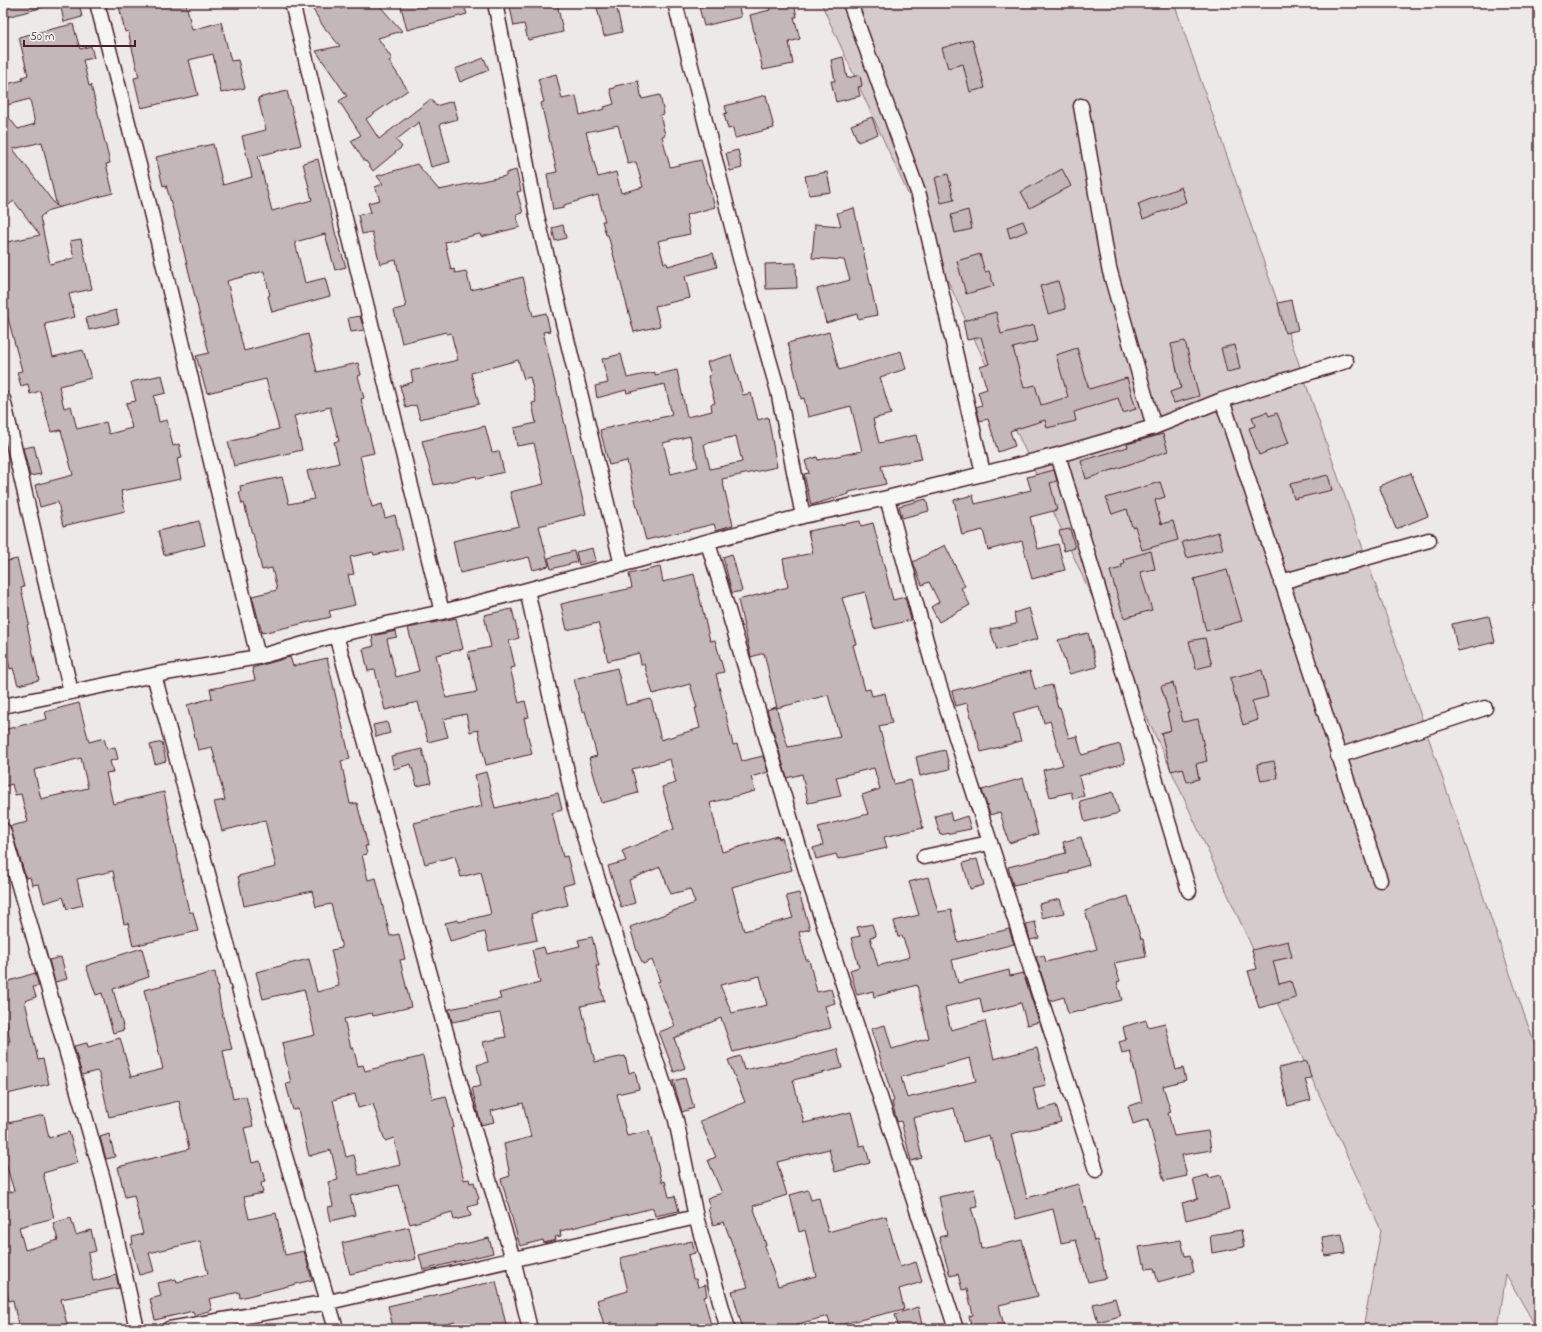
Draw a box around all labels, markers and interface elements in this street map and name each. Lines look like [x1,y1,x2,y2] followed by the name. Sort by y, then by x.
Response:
[24,22,135,48] scale bar
[30,28,54,46] text: 50 m

